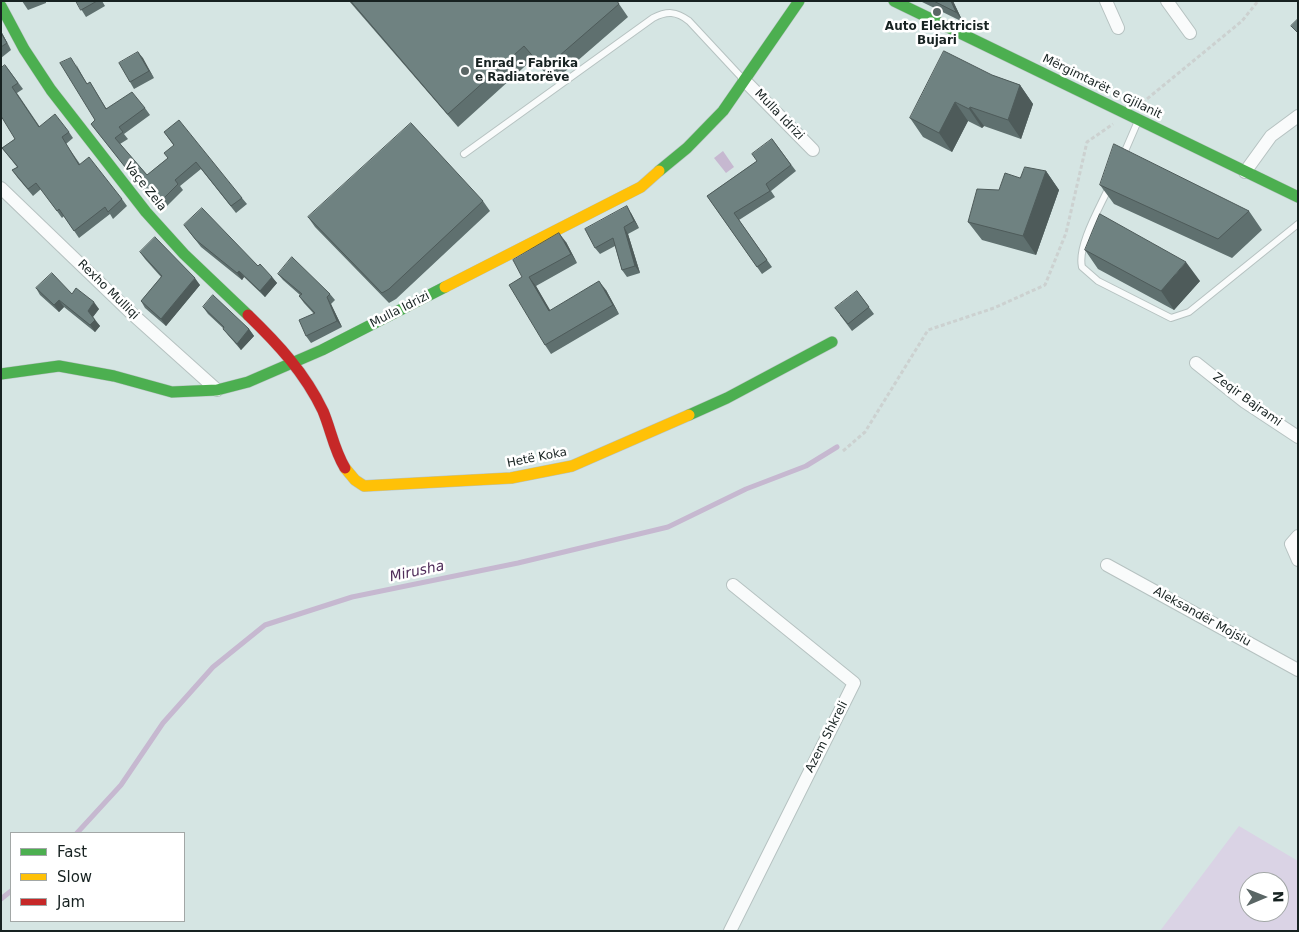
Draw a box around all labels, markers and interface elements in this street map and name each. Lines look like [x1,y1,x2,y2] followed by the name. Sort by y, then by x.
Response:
[931,6,943,18] marker: Auto Elektricist Bujari
[885,20,989,48] place label: Auto Elektricist Bujari
[1040,52,1164,122] street label: Mërgimtarët e Gjilanit
[475,57,578,85] place label: Enrad - Fabrika e Radiatorëve
[459,65,471,77] marker: Enrad - Fabrika e Radiatorëve
[751,87,807,143] street label: Mulla Idrizi
[121,160,169,214] street label: Vaçe Zela
[74,257,142,323] street label: Rexho Mulliqi
[368,289,432,331] street label: Mulla Idrizi
[1210,370,1284,430] street label: Zeqir Bajrami
[506,445,568,471] street label: Hetë Koka
[388,558,446,586] water label: Mirusha
[1151,584,1253,650] street label: Aleksandër Mojsiu
[803,699,851,775] street label: Azem Shkreli
[10,832,185,922] legend
[57,843,87,861] text: Fast
[57,868,92,886] text: Slow
[1239,872,1289,922] north arrow
[1270,891,1286,903] text: N
[57,893,85,911] text: Jam

